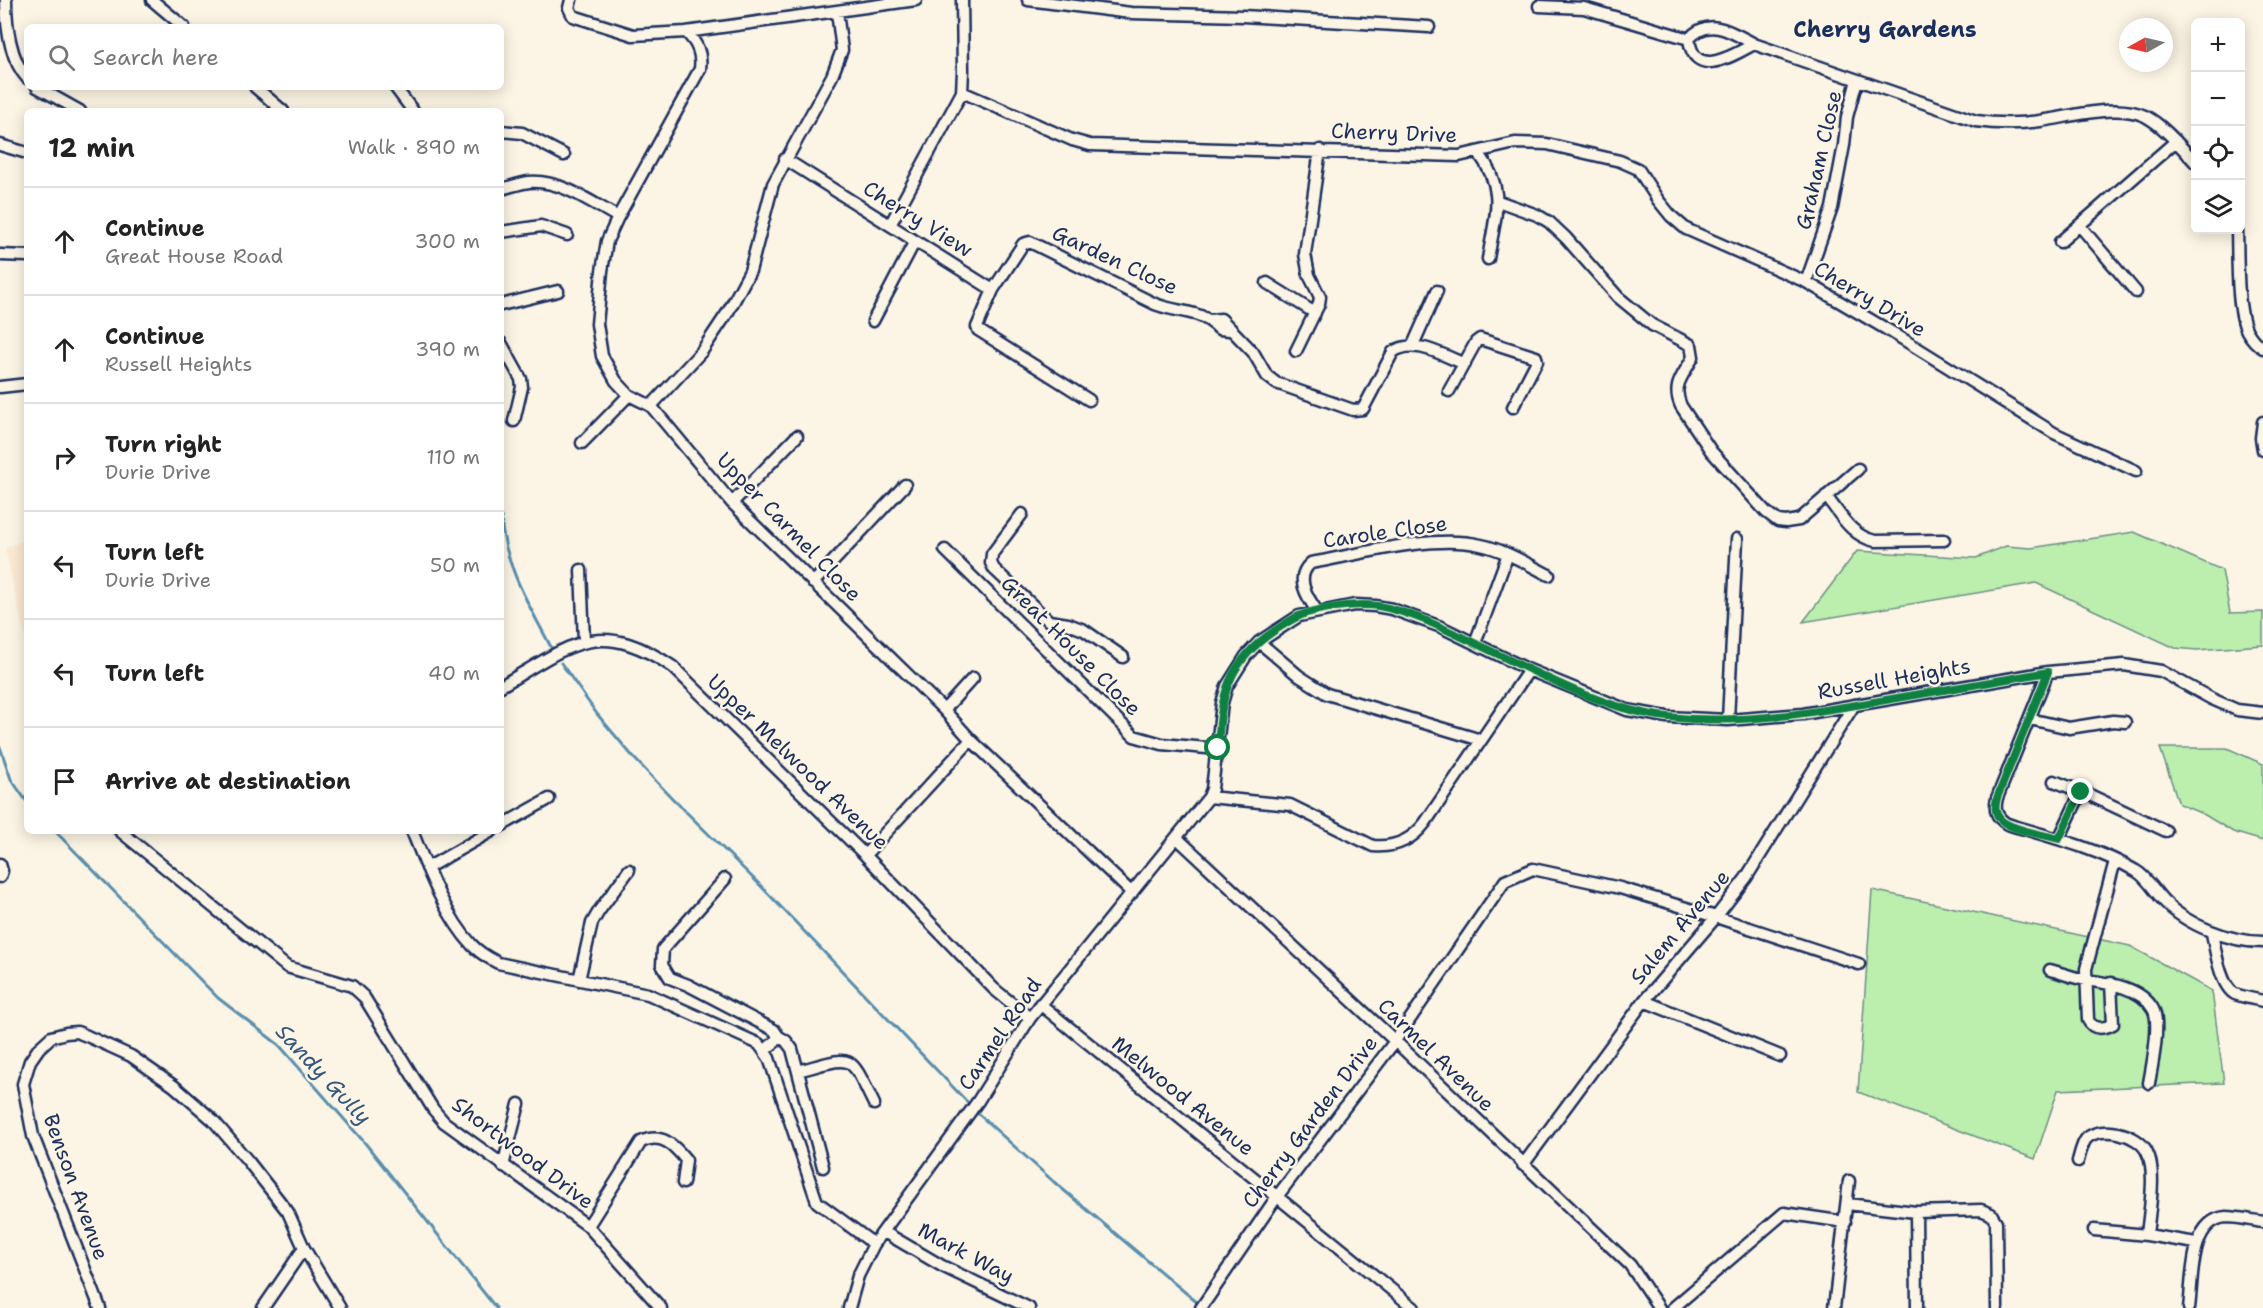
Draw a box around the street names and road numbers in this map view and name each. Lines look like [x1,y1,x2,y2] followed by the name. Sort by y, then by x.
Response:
[1789,88,1849,232] street label: Graham Close
[1330,117,1458,149] street label: Cherry Drive
[858,174,978,264] street label: Cherry View
[1048,219,1182,301] street label: Garden Close
[1809,254,1931,344] street label: Cherry Drive
[710,446,868,608] street label: Upper Carmel Close
[1321,509,1449,555] street label: Carole Close
[995,570,1147,722] street label: Great House Close
[1815,652,1973,706] street label: Russell Heights
[701,668,895,856] street label: Upper Melwood Avenue
[1624,864,1736,990] street label: Salem Avenue
[952,972,1048,1096] street label: Carmel Road
[1372,992,1500,1118] street label: Carmel Avenue
[1106,1030,1260,1162] street label: Melwood Avenue
[1236,1030,1384,1214] street label: Cherry Garden Drive
[446,1090,600,1216] street label: Shortwood Drive
[37,1110,115,1264] street label: Benson Avenue
[913,1216,1019,1290] street label: Mark Way

